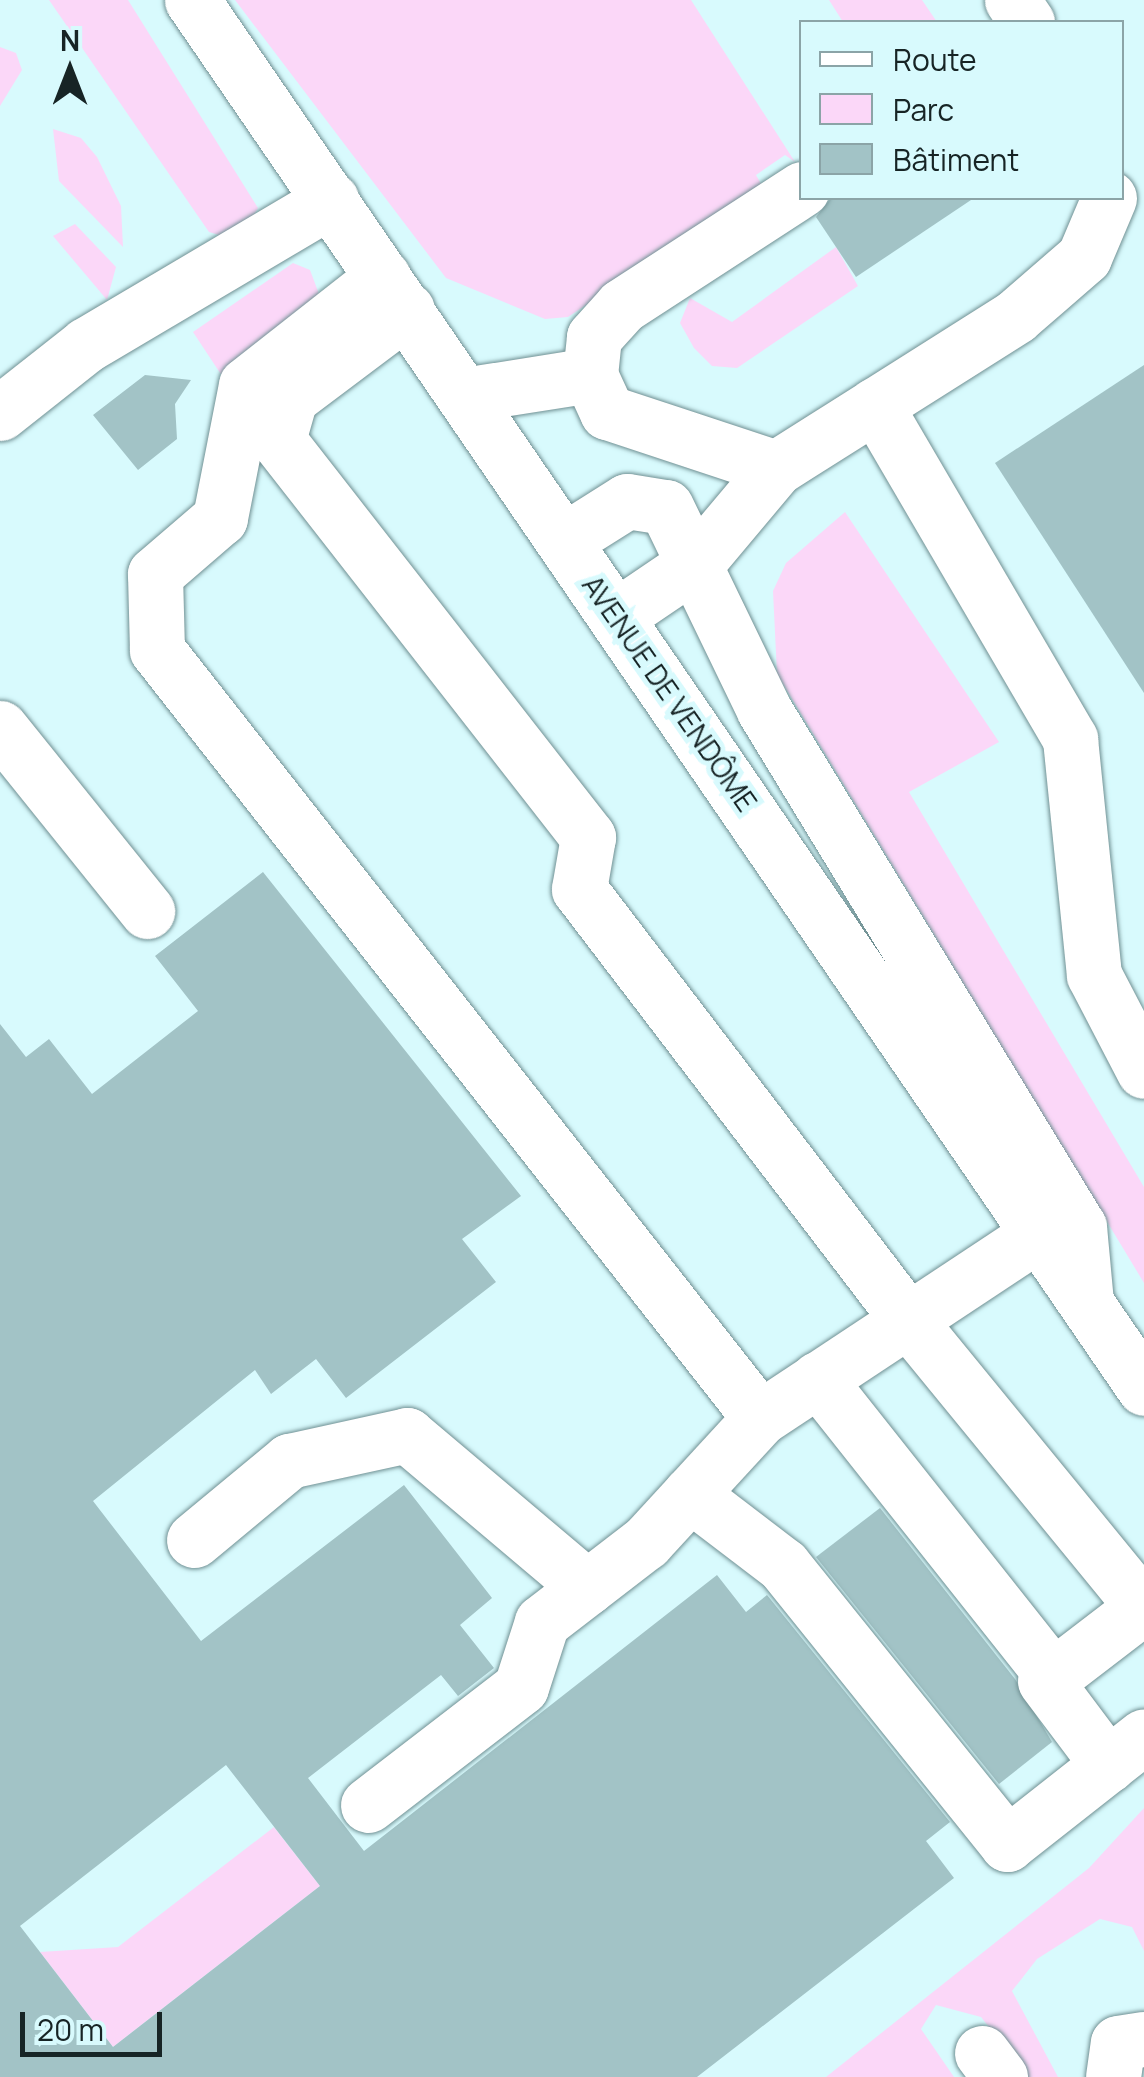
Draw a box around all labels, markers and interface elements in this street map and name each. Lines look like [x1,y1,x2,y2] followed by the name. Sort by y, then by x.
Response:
[20,20,120,120] north arrow
[799,20,1124,200] legend
[60,21,80,59] text: N
[893,39,976,80] text: Route
[893,89,954,130] text: Parc
[893,139,1019,180] text: Bâtiment
[576,569,764,817] street label: AVENUE DE VENDÔME
[25,1992,168,2054] scale bar
[37,2009,104,2050] text: 20 m

